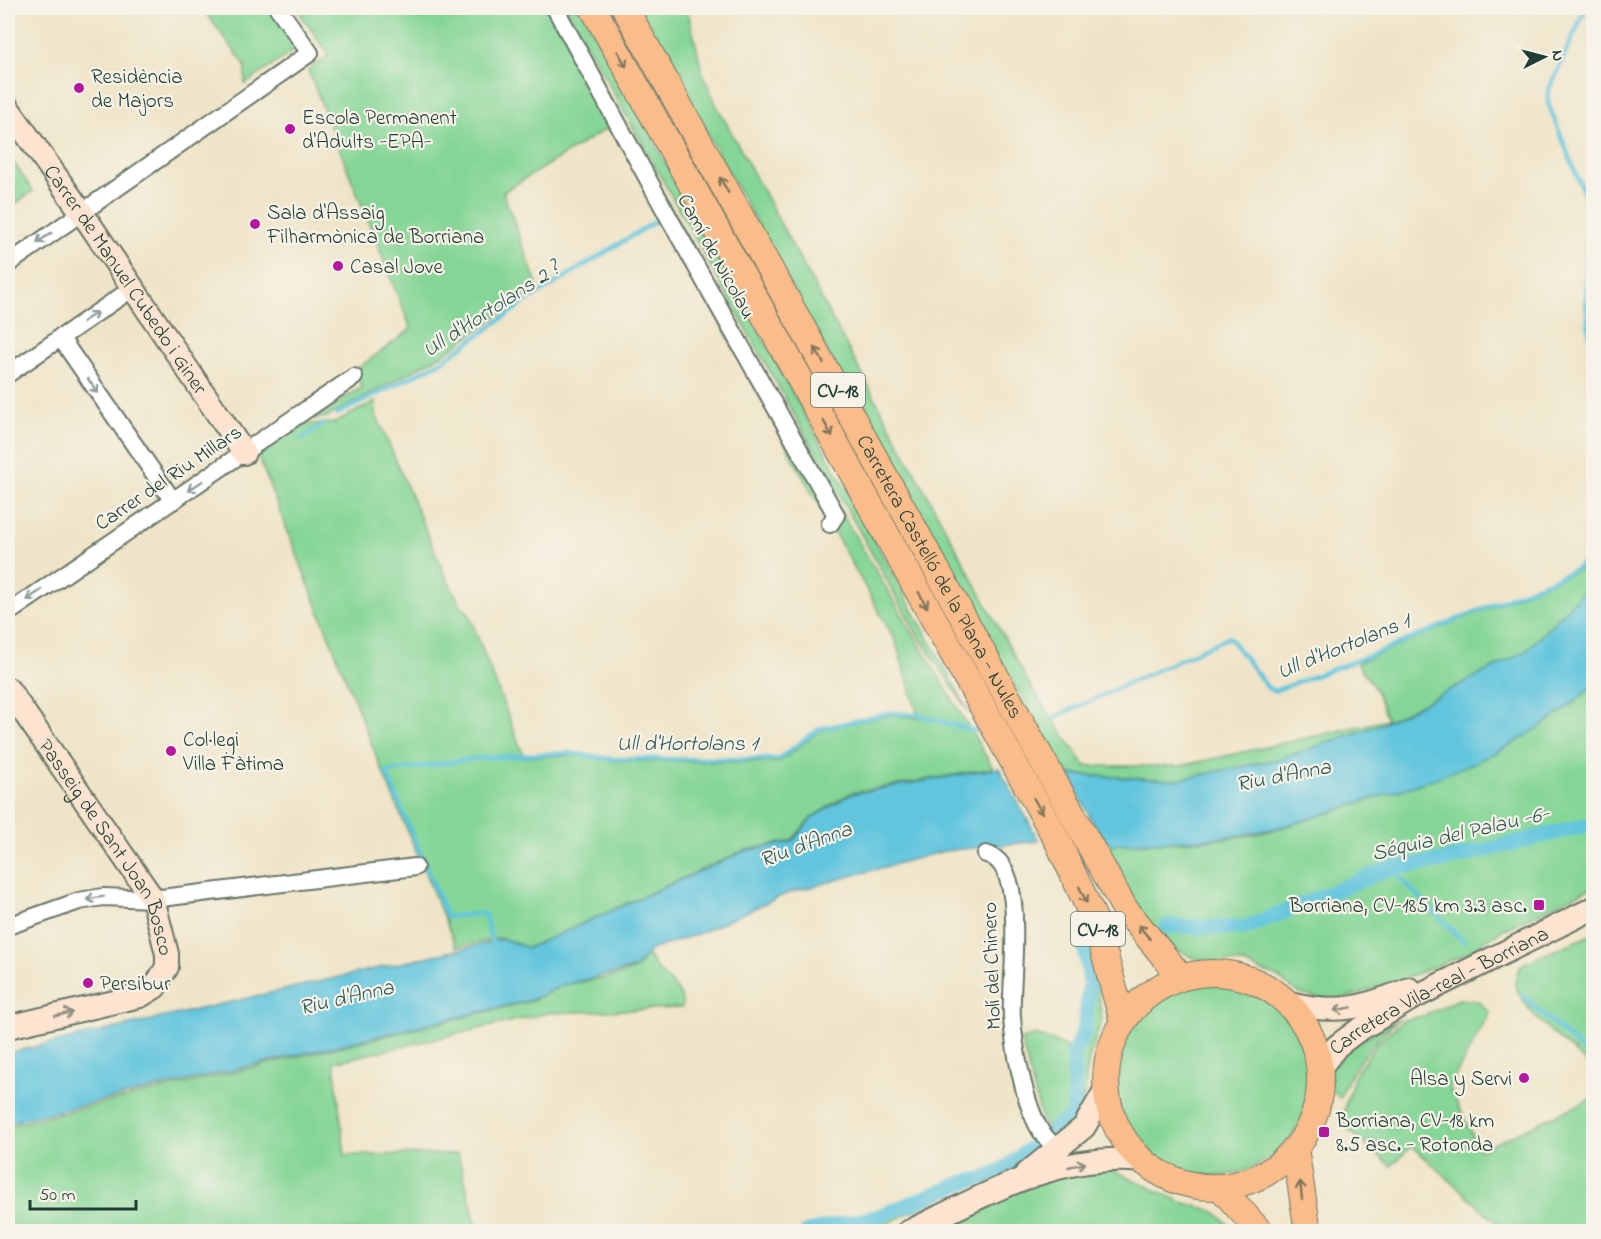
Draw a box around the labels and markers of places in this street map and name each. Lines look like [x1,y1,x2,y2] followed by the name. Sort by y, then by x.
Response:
[91,63,183,117] place label: Residència de Majors
[72,81,86,95] marker: Residència de Majors
[302,104,457,158] place label: Escola Permanent d'Adults -EPA-
[283,122,297,136] marker: Escola Permanent d'Adults -EPA-
[266,199,484,253] place label: Sala d'Assaig Filharmònica de Borriana
[248,217,262,231] marker: Sala d'Assaig Filharmònica de Borriana
[350,253,444,283] place label: Casal Jove
[331,259,345,273] marker: Casal Jove
[182,726,284,780] place label: Col·legi Villa Fàtima
[164,744,178,758] marker: Col·legi Villa Fàtima
[1288,892,1527,922] place label: Borriana, CV-185 km 3.3 asc.
[1532,898,1546,912] marker: Borriana, CV-185 km 3.3 asc.
[100,970,171,1000] place label: Persibur
[81,976,95,990] marker: Persibur
[1410,1065,1512,1097] place label: Alsa y Servi
[1517,1071,1531,1085] marker: Alsa y Servi
[1335,1107,1494,1161] place label: Borriana, CV-18 km 8.5 asc. - Rotonda
[1317,1125,1331,1139] marker: Borriana, CV-18 km 8.5 asc. - Rotonda

